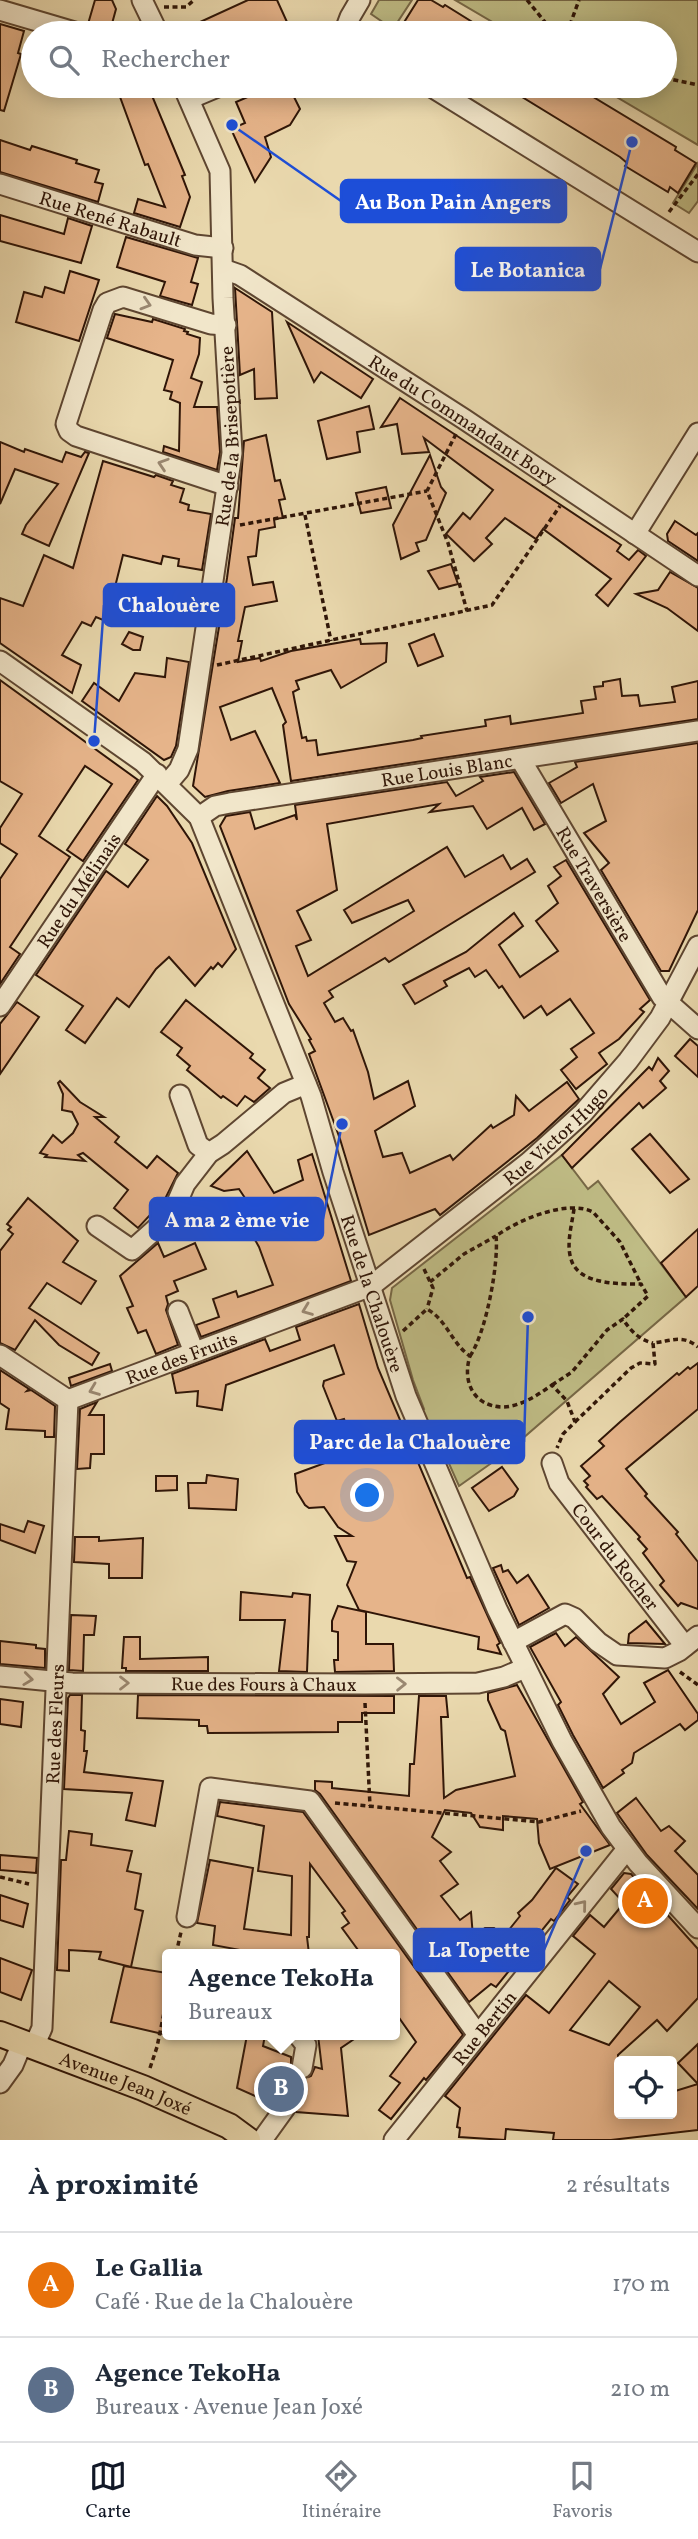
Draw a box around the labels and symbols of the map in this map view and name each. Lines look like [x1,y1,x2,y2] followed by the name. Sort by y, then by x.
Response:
[341,180,566,222] callout: Au Bon Pain Angers
[36,186,185,255] street label: Rue René Rabault
[355,189,551,218] text: Au Bon Pain Angers
[456,248,600,290] callout: Le Botanica
[470,257,586,286] text: Le Botanica
[139,295,151,310] one-way arrow
[210,345,247,529] street label: Rue de la Brisepotière
[363,350,562,493] street label: Rue du Commandant Bory
[157,458,169,473] one-way arrow
[104,584,234,626] callout: Chalouère
[118,592,220,621] text: Chalouère
[380,749,515,795] street label: Rue Louis Blanc
[549,822,637,947] street label: Rue Traversière
[32,828,129,954] street label: Rue du Mélinais
[498,1081,615,1193] street label: Rue Victor Hugo
[150,1198,323,1240] callout: A ma 2 ème vie
[164,1207,310,1236] text: A ma 2 ème vie
[333,1212,409,1376] street label: Rue de la Chalouère
[301,1302,313,1316] one-way arrow
[122,1326,242,1392] street label: Rue des Fruits
[88,1382,100,1396] one-way arrow
[295,1421,524,1463] callout: Parc de la Chalouère
[309,1429,511,1458] text: Parc de la Chalouère
[350,1478,384,1512] your location
[564,1499,664,1617] street label: Cour du Rocher
[41,1663,72,1785] street label: Rue des Fleurs
[22,1671,34,1686] one-way arrow
[171,1672,357,1699] street label: Rue des Fours à Chaux
[119,1675,130,1691] one-way arrow
[396,1676,406,1692] one-way arrow
[622,1875,668,1927] pin: A
[574,1900,586,1913] one-way arrow
[414,1929,544,1971] callout: La Topette
[428,1937,530,1966] text: La Topette
[448,1986,524,2072] street label: Rue Bertin
[55,2047,195,2123] street label: Avenue Jean Joxé
[258,2063,304,2115] pin: B

